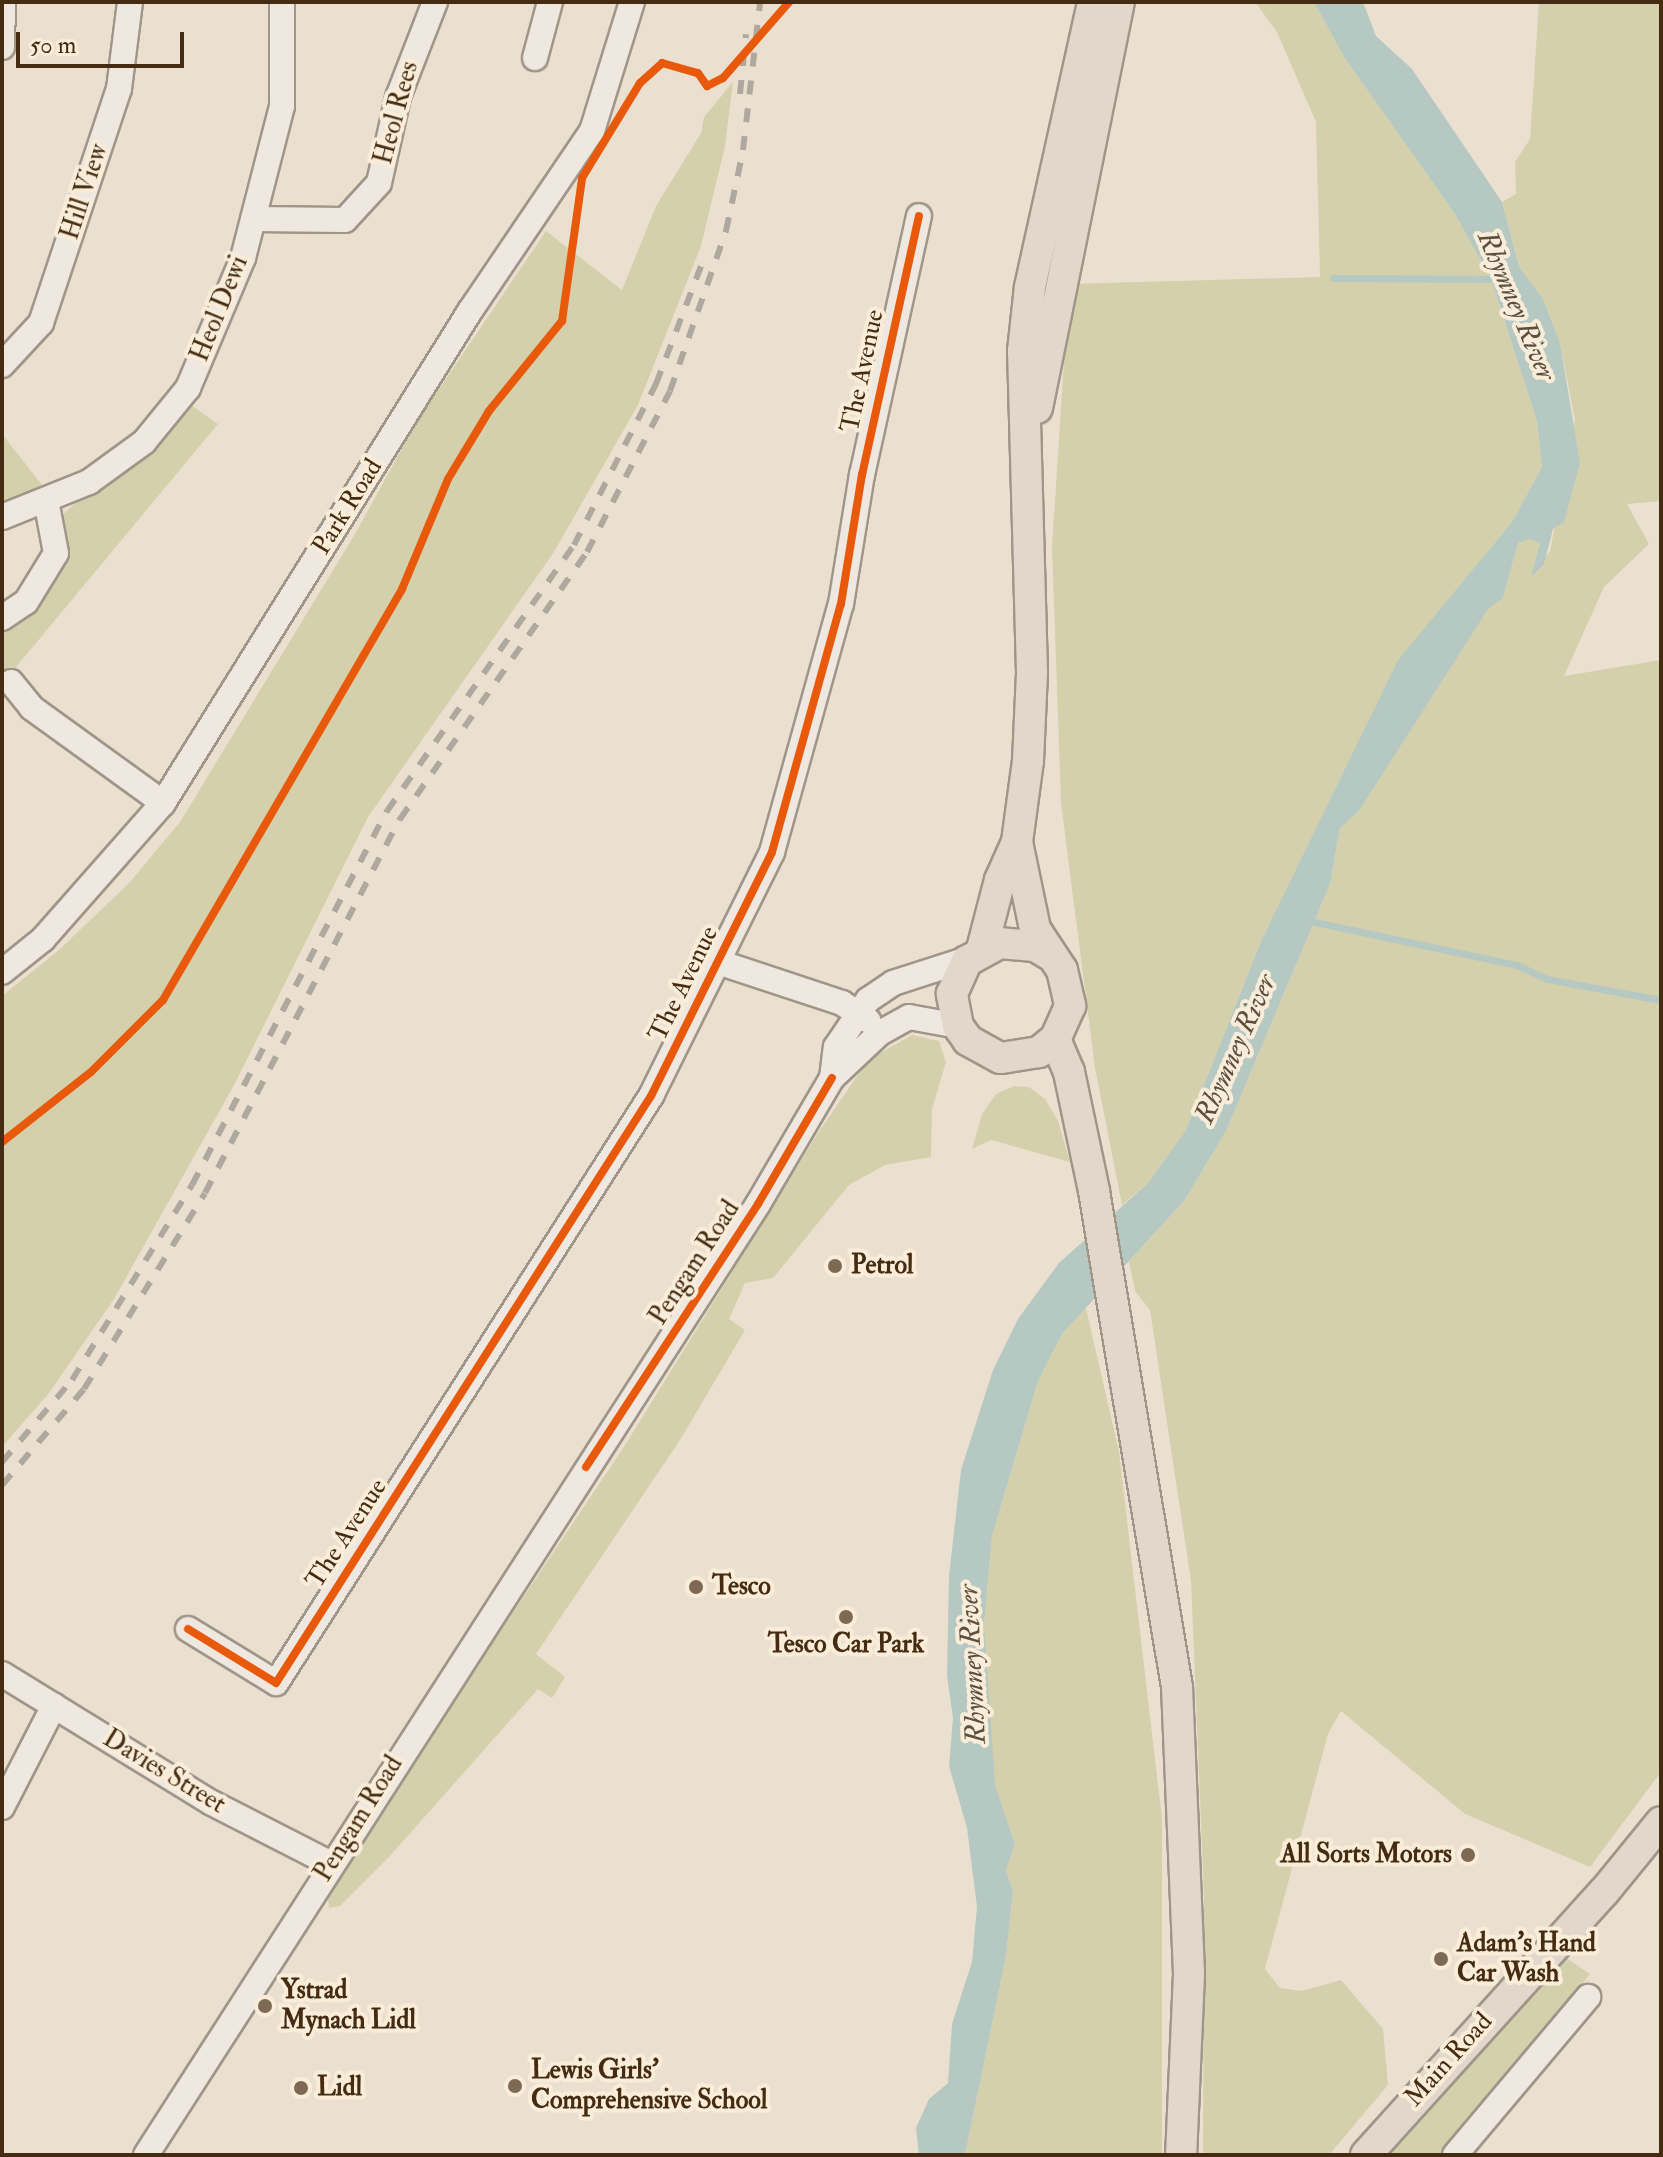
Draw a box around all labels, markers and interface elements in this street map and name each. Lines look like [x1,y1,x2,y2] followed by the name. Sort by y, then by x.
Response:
[20,16,188,66] scale bar
[30,30,76,61] text: 50 m
[368,58,426,168] street label: Heol Rees
[55,140,115,244] street label: Hill View
[1469,226,1563,386] water label: Rhymney River
[185,252,255,366] street label: Heol Dewi
[835,307,891,435] street label: The Avenue
[306,453,390,561] street label: Park Road
[643,921,725,1047] street label: The Avenue
[1188,969,1284,1129] water label: Rhymney River
[643,1195,747,1331] street label: Pengam Road
[851,1250,913,1282] place label: Petrol
[826,1257,844,1275] marker: Petrol
[300,1473,394,1595] street label: The Avenue
[712,1571,771,1603] place label: Tesco
[687,1578,705,1596] marker: Tesco
[952,1584,994,1744] water label: Rhymney River
[837,1608,855,1626] marker: Tesco Car Park
[768,1629,924,1661] place label: Tesco Car Park
[97,1723,231,1821] street label: Davies Street
[308,1750,410,1888] street label: Pengam Road
[1281,1839,1452,1871] place label: All Sorts Motors
[1459,1846,1477,1864] marker: All Sorts Motors
[1457,1928,1596,1990] place label: Adam's Hand Car Wash
[1432,1950,1450,1968] marker: Adam's Hand Car Wash
[281,1975,416,2036] place label: Ystrad Mynach Lidl
[256,1997,274,2015] marker: Ystrad Mynach Lidl
[1399,2007,1499,2113] street label: Main Road
[531,2055,767,2116] place label: Lewis Girls' Comprehensive School
[317,2072,362,2104] place label: Lidl
[506,2077,524,2095] marker: Lewis Girls' Comprehensive School
[292,2079,310,2097] marker: Lidl

